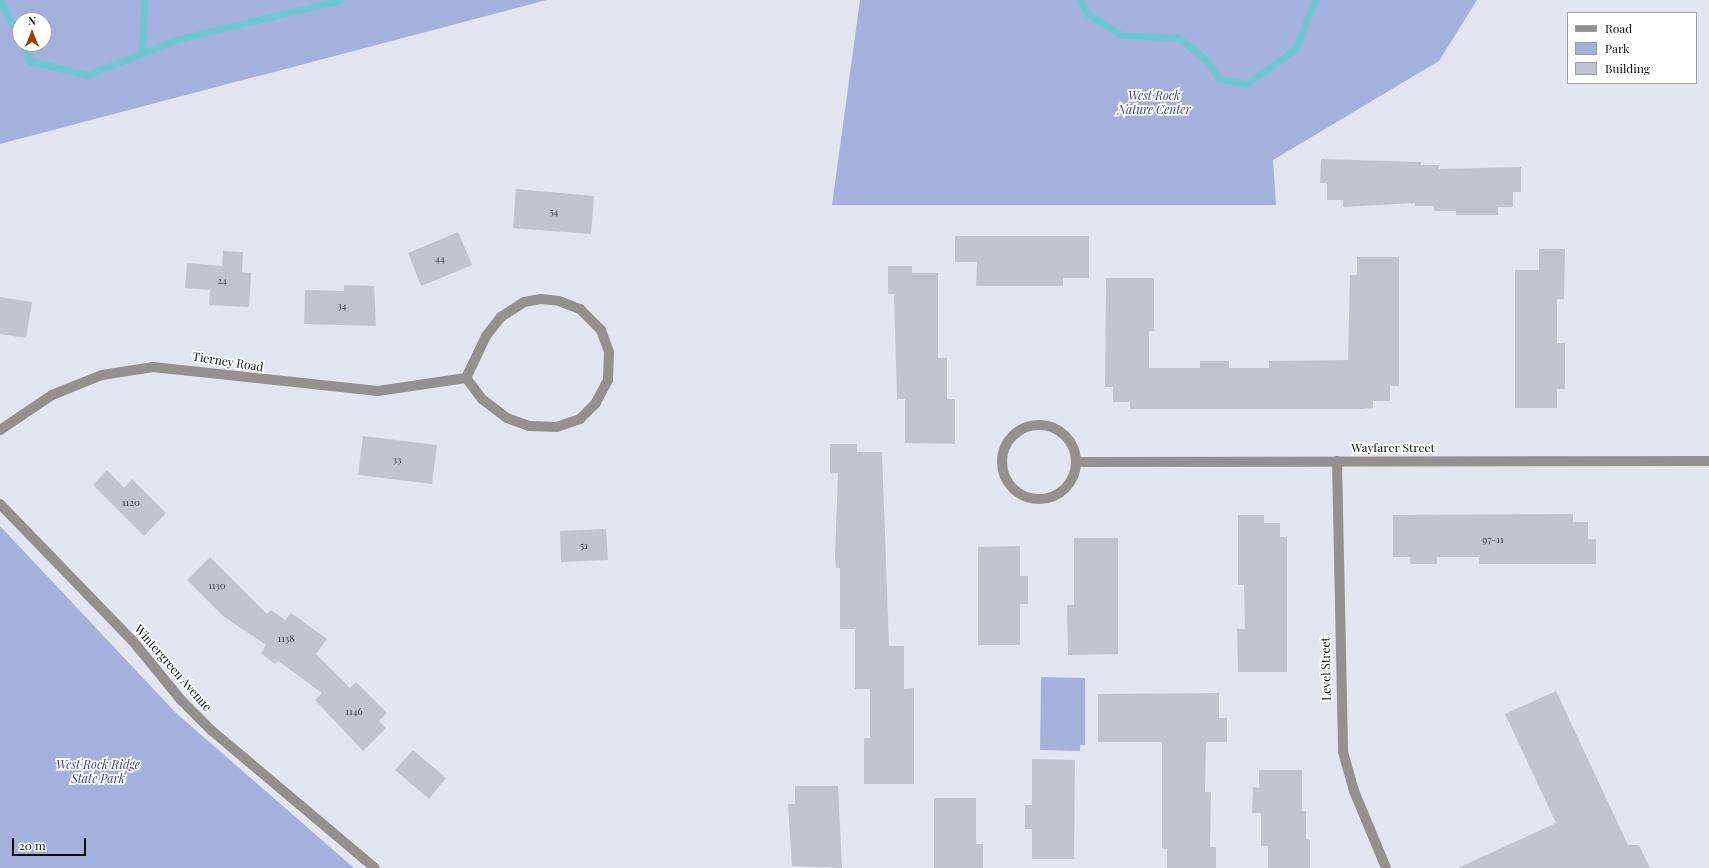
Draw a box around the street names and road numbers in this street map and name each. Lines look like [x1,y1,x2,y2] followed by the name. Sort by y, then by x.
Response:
[191,349,265,375] street label: Tierney Road
[1351,441,1435,455] street label: Wayfarer Street
[131,622,215,714] street label: Wintergreen Avenue
[1318,637,1334,701] street label: Level Street

